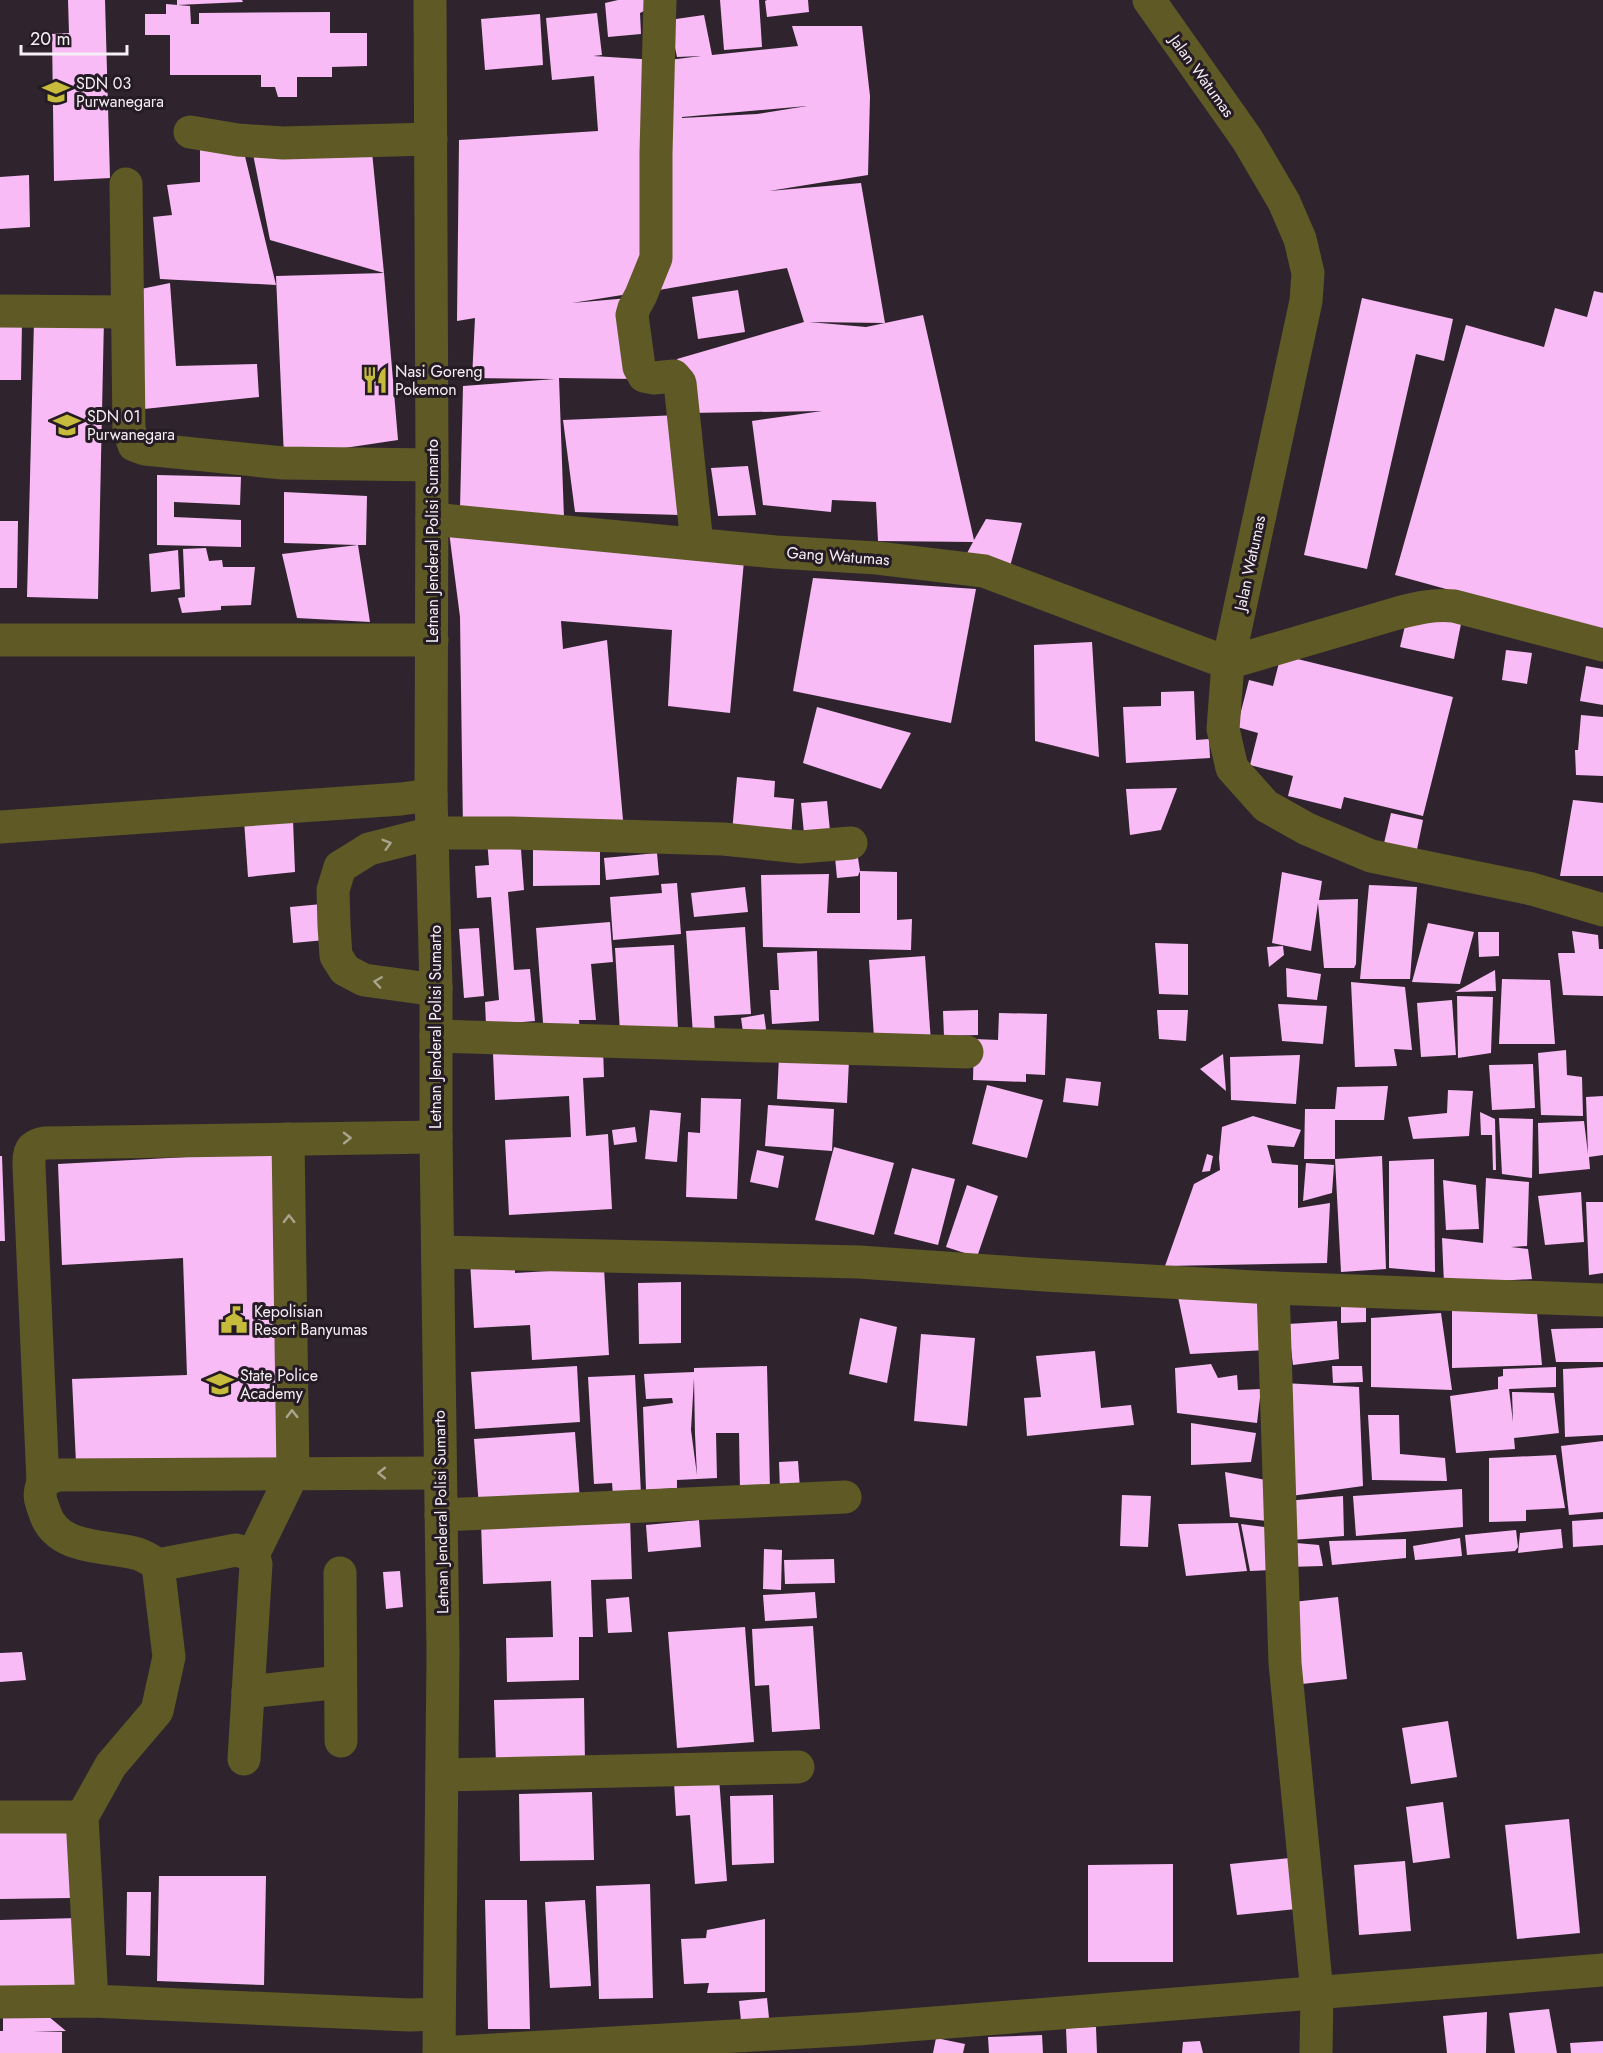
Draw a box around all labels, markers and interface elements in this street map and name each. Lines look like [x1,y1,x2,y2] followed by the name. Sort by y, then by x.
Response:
[21,18,128,56] scale bar
[30,26,70,52] text: 20 m
[1163,28,1240,122] street label: Jalan Watumas
[76,72,164,113] place label: SDN 03 Purwanegara
[41,77,71,107] school or university icon: SDN 03 Purwanegara
[395,360,483,401] place label: Nasi Goreng Pokemon
[360,365,390,395] restaurant icon: Nasi Goreng Pokemon
[87,405,175,446] place label: SDN 01 Purwanegara
[52,410,82,440] school or university icon: SDN 01 Purwanegara
[421,439,444,643] street label: Letnan Jenderal Polisi Sumarto
[1228,513,1271,615] street label: Jalan Watumas
[786,541,890,571] street label: Gang Watumas
[382,839,392,851] one-way arrow
[424,925,447,1129] street label: Letnan Jenderal Polisi Sumarto
[373,976,382,988] one-way arrow
[342,1131,351,1144] one-way arrow
[283,1215,295,1224] one-way arrow
[254,1300,368,1341] place label: Kepolisian Resort Banyumas
[219,1305,249,1335] public building icon: Kepolisian Resort Banyumas
[240,1364,318,1405] place label: State Police Academy
[205,1369,235,1399] school or university icon: State Police Academy
[286,1410,298,1419] one-way arrow
[428,1410,454,1614] street label: Letnan Jenderal Polisi Sumarto
[377,1467,386,1479] one-way arrow

